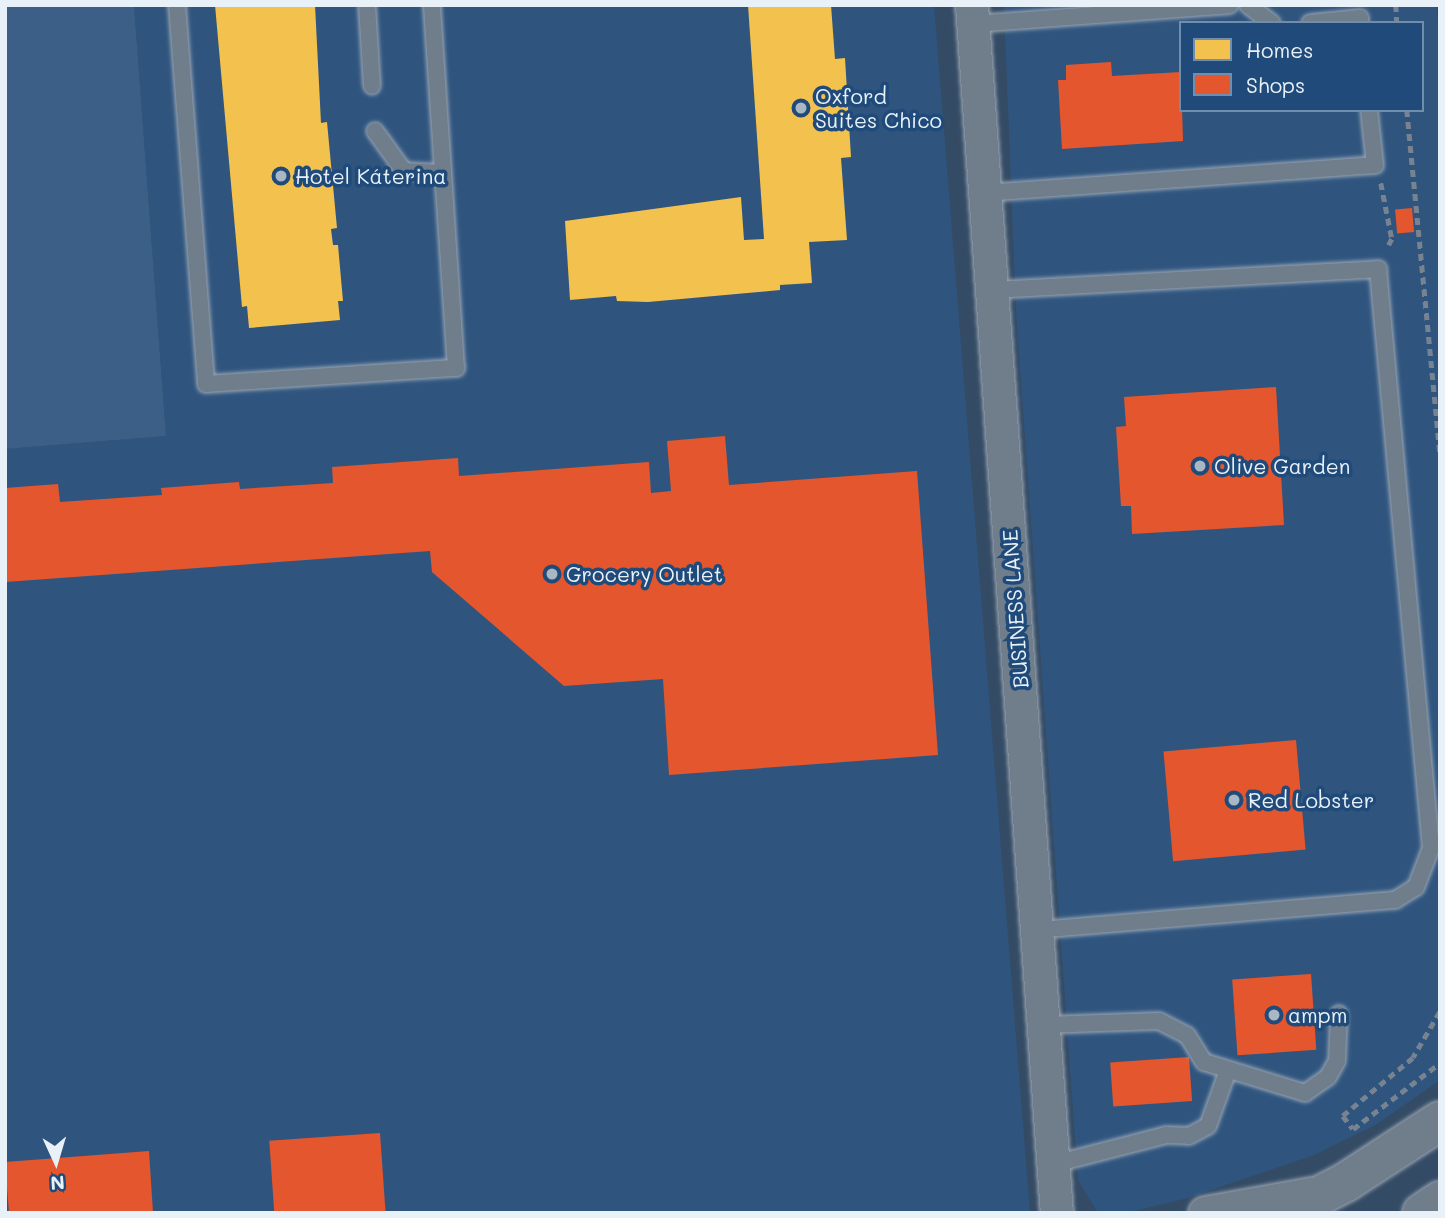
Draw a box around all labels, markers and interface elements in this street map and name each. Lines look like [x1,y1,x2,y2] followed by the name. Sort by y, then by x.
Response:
[1179,21,1424,112] legend
[1246,36,1313,63] text: Homes
[1246,71,1305,98] text: Shops
[815,83,942,133] place label: Oxford Suites Chico
[793,100,809,116] marker: Oxford Suites Chico
[295,163,446,189] place label: Hotel Káterina
[273,168,289,184] marker: Hotel Káterina
[1214,453,1350,479] place label: Olive Garden
[1192,458,1208,474] marker: Olive Garden
[997,529,1033,689] street label: BUSINESS LANE
[566,561,723,587] place label: Grocery Outlet
[544,566,560,582] marker: Grocery Outlet
[1248,787,1374,813] place label: Red Lobster
[1226,792,1242,808] marker: Red Lobster
[1288,1002,1348,1028] place label: ampm
[1266,1007,1282,1023] marker: ampm
[21,1127,91,1197] north arrow
[49,1170,66,1196] text: N

